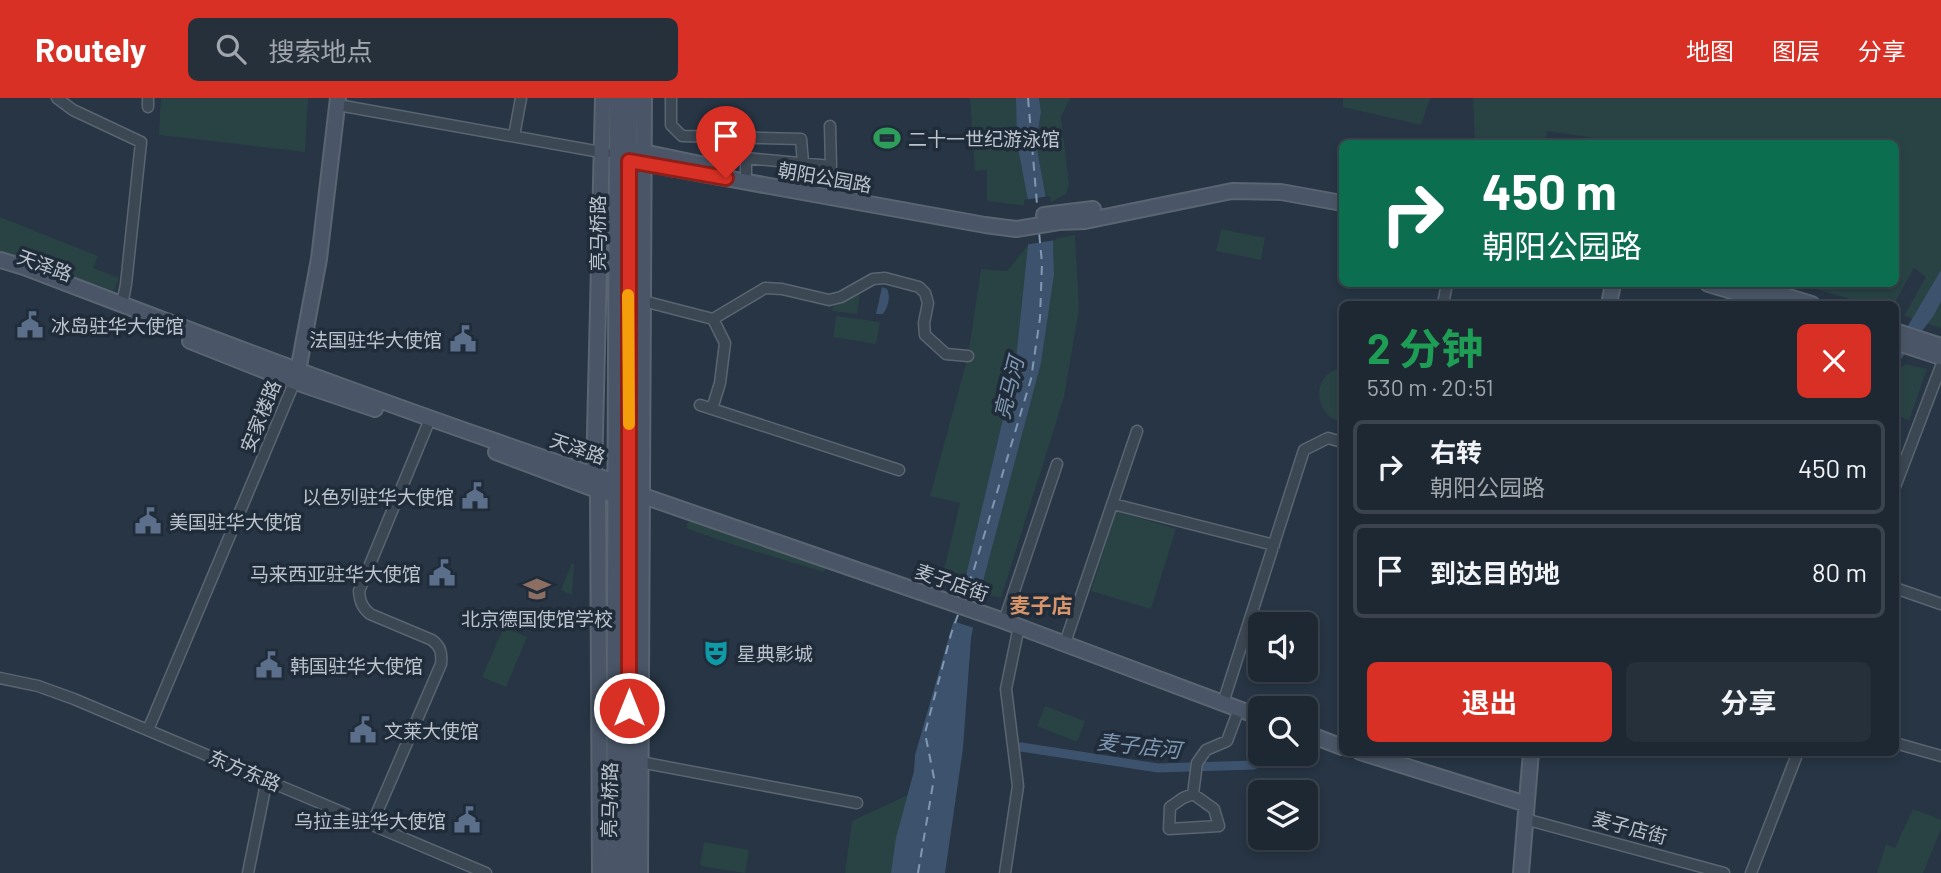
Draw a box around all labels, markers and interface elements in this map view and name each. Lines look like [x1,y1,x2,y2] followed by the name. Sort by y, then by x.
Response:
[188,18,678,81] search box
[35,29,146,69] text: Routely
[212,30,250,68] icon: search
[268,35,372,66] text: 搜索地点
[1686,36,1734,65] text: 地图
[1772,36,1820,65] text: 图层
[1858,36,1906,65] text: 分享
[696,106,756,178] pin
[707,117,745,155] icon: arrive
[872,123,902,153] sports icon: 二十一世纪游泳馆
[908,127,1060,150] place label: 二十一世纪游泳馆
[776,157,874,197] street label: 朝阳公园路
[1482,161,1617,220] text: 450 m
[1367,168,1458,259] icon: right
[586,195,609,271] street label: 亮马桥路
[1482,226,1642,264] text: 朝阳公园路
[14,244,76,286] street label: 天泽路
[15,310,45,340] public building icon: 冰岛驻华大使馆
[51,314,184,337] place label: 冰岛驻华大使馆
[1367,322,1483,372] text: 2 分钟
[448,324,478,354] public building icon: 法国驻华大使馆
[1797,324,1871,398] button: close
[309,328,442,351] place label: 法国驻华大使馆
[988,351,1029,422] water label: 亮马河
[1367,373,1494,401] text: 530 m · 20:51
[235,376,285,456] street label: 安家楼路
[547,428,609,468] street label: 天泽路
[1430,436,1482,467] text: 右转
[1371,448,1409,486] icon: right
[1798,452,1867,483] text: 450 m
[1430,473,1545,501] text: 朝阳公园路
[460,481,490,511] public building icon: 以色列驻华大使馆
[302,485,454,508] place label: 以色列驻华大使馆
[133,506,163,536] public building icon: 美国驻华大使馆
[169,510,302,533] place label: 美国驻华大使馆
[1371,552,1409,590] icon: arrive
[1812,556,1867,587] text: 80 m
[1430,557,1560,588] text: 到达目的地
[427,558,457,588] public building icon: 马来西亚驻华大使馆
[912,559,992,605] street label: 麦子店街
[250,562,421,585] place label: 马来西亚驻华大使馆
[522,574,552,604] school or university icon: 北京德国使馆学校
[1010,592,1073,617] district label: 麦子店
[461,607,613,630] place label: 北京德国使馆学校
[1248,612,1318,850] map controls
[1248,612,1318,682] button: sound
[701,638,731,668] theatre icon: 星典影城
[737,642,813,665] place label: 星典影城
[254,650,284,680] public building icon: 韩国驻华大使馆
[290,654,423,677] place label: 韩国驻华大使馆
[1367,662,1612,742] button: 退出
[1626,662,1871,742] button: 分享
[592,671,666,745] position arrow
[1248,696,1318,766] button: search
[348,715,378,745] public building icon: 文莱大使馆
[384,719,479,742] place label: 文莱大使馆
[1096,728,1186,762] water label: 麦子店河
[206,745,284,795] street label: 东方东路
[597,762,621,838] street label: 亮马桥路
[1248,780,1318,850] button: layers
[452,805,482,835] public building icon: 乌拉圭驻华大使馆
[1590,806,1670,848] street label: 麦子店街
[294,809,446,832] place label: 乌拉圭驻华大使馆

